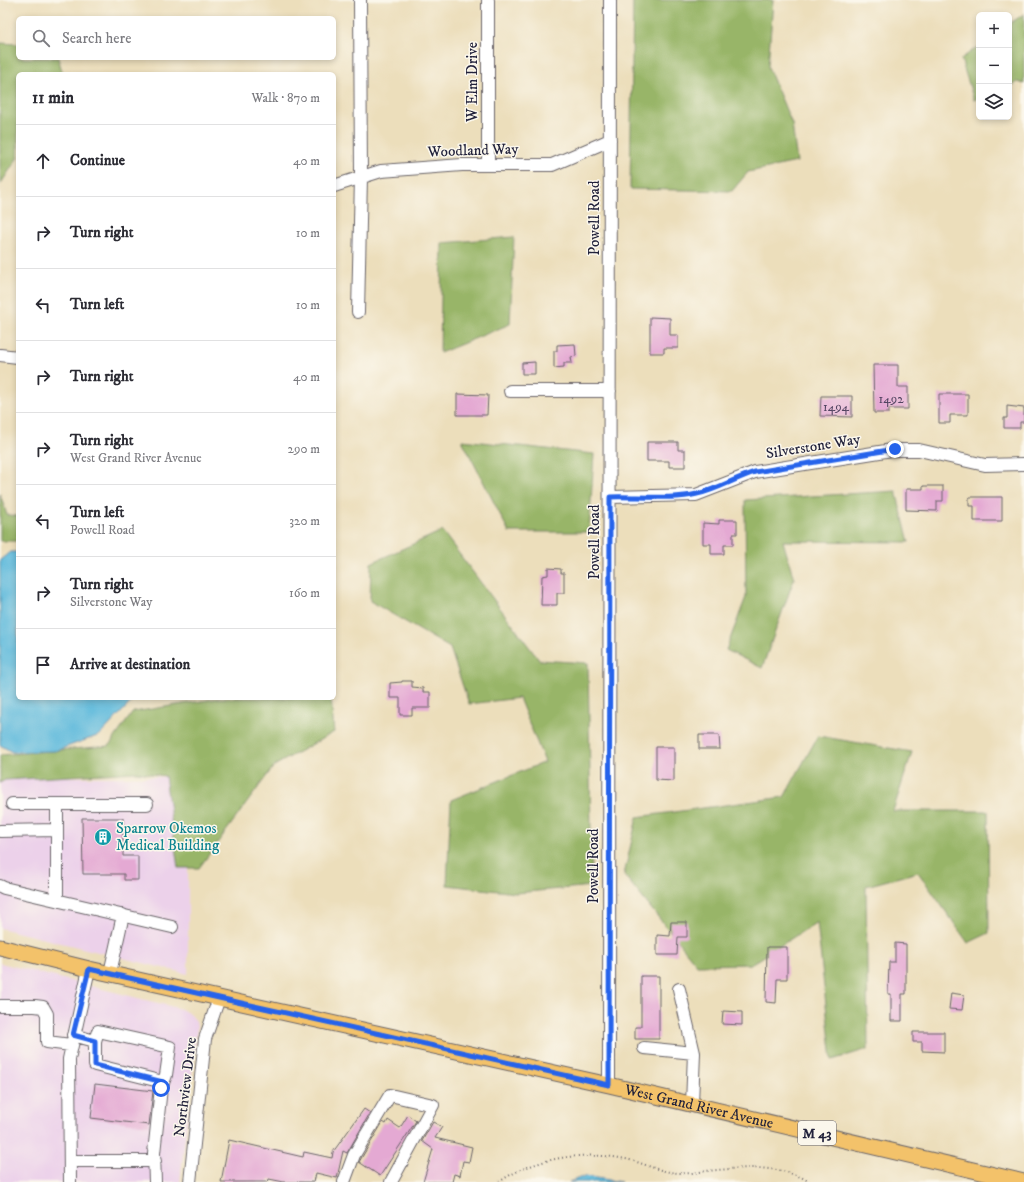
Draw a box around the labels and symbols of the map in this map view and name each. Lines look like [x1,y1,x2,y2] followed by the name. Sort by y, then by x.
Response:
[463,42,482,123] street label: W Elm Drive
[426,139,520,162] street label: Woodland Way
[585,180,604,255] street label: Powell Road
[878,391,904,407] house number: 1492
[823,399,850,415] house number: 1494
[765,430,862,463] street label: Silverstone Way
[886,440,904,458] route end
[585,504,604,579] street label: Powell Road
[116,819,220,855] place label: Sparrow Okemos Medical Building
[93,827,113,847] building icon: Sparrow Okemos Medical Building
[584,828,603,903] street label: Powell Road
[170,1036,201,1138] street label: Northview Drive
[152,1079,170,1097] route start
[622,1080,775,1133] street label: West Grand River Avenue
[798,1121,836,1145] road number: M 43

